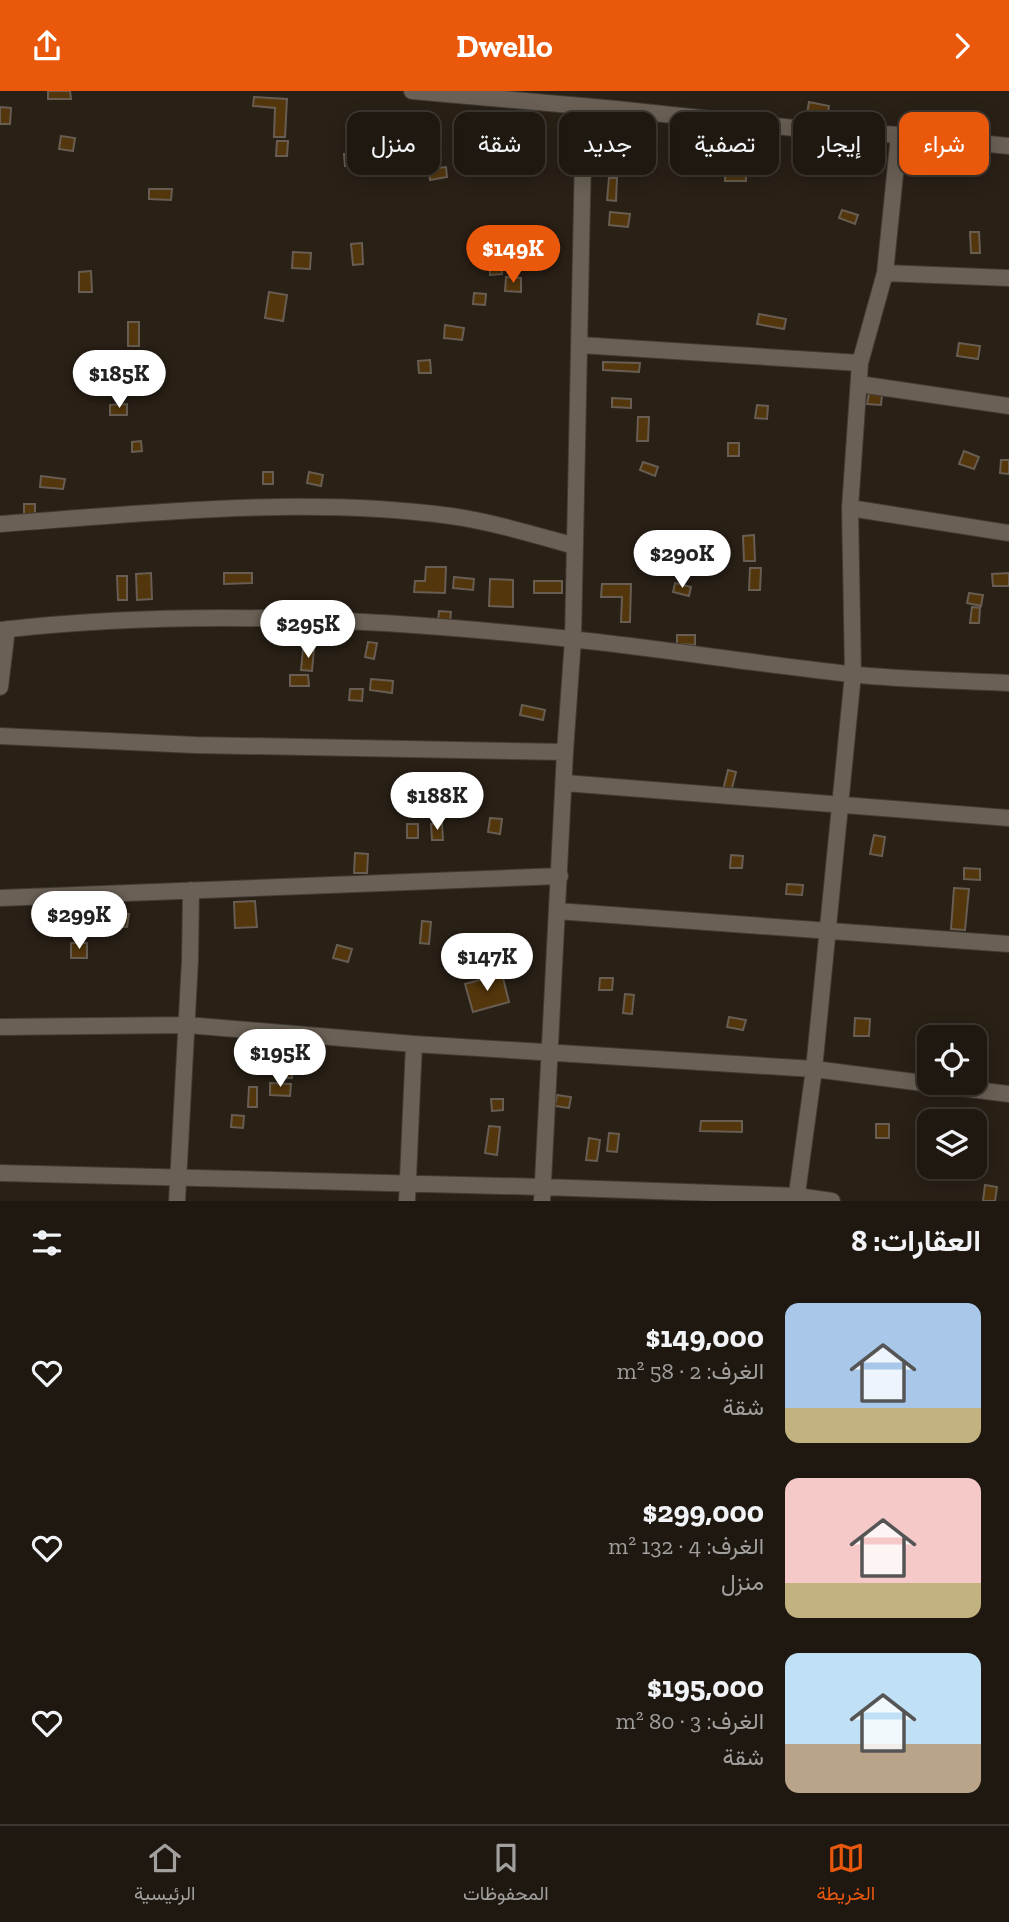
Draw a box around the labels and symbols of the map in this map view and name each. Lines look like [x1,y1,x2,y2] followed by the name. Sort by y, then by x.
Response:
[464,225,562,285] pin: $149K
[70,351,168,410] pin: $185K
[633,531,731,590] pin: $290K
[259,601,357,660] pin: $295K
[388,773,486,832] pin: $188K
[30,891,128,951] pin: $299K
[438,933,536,993] pin: $147K
[231,1030,329,1089] pin: $195K

